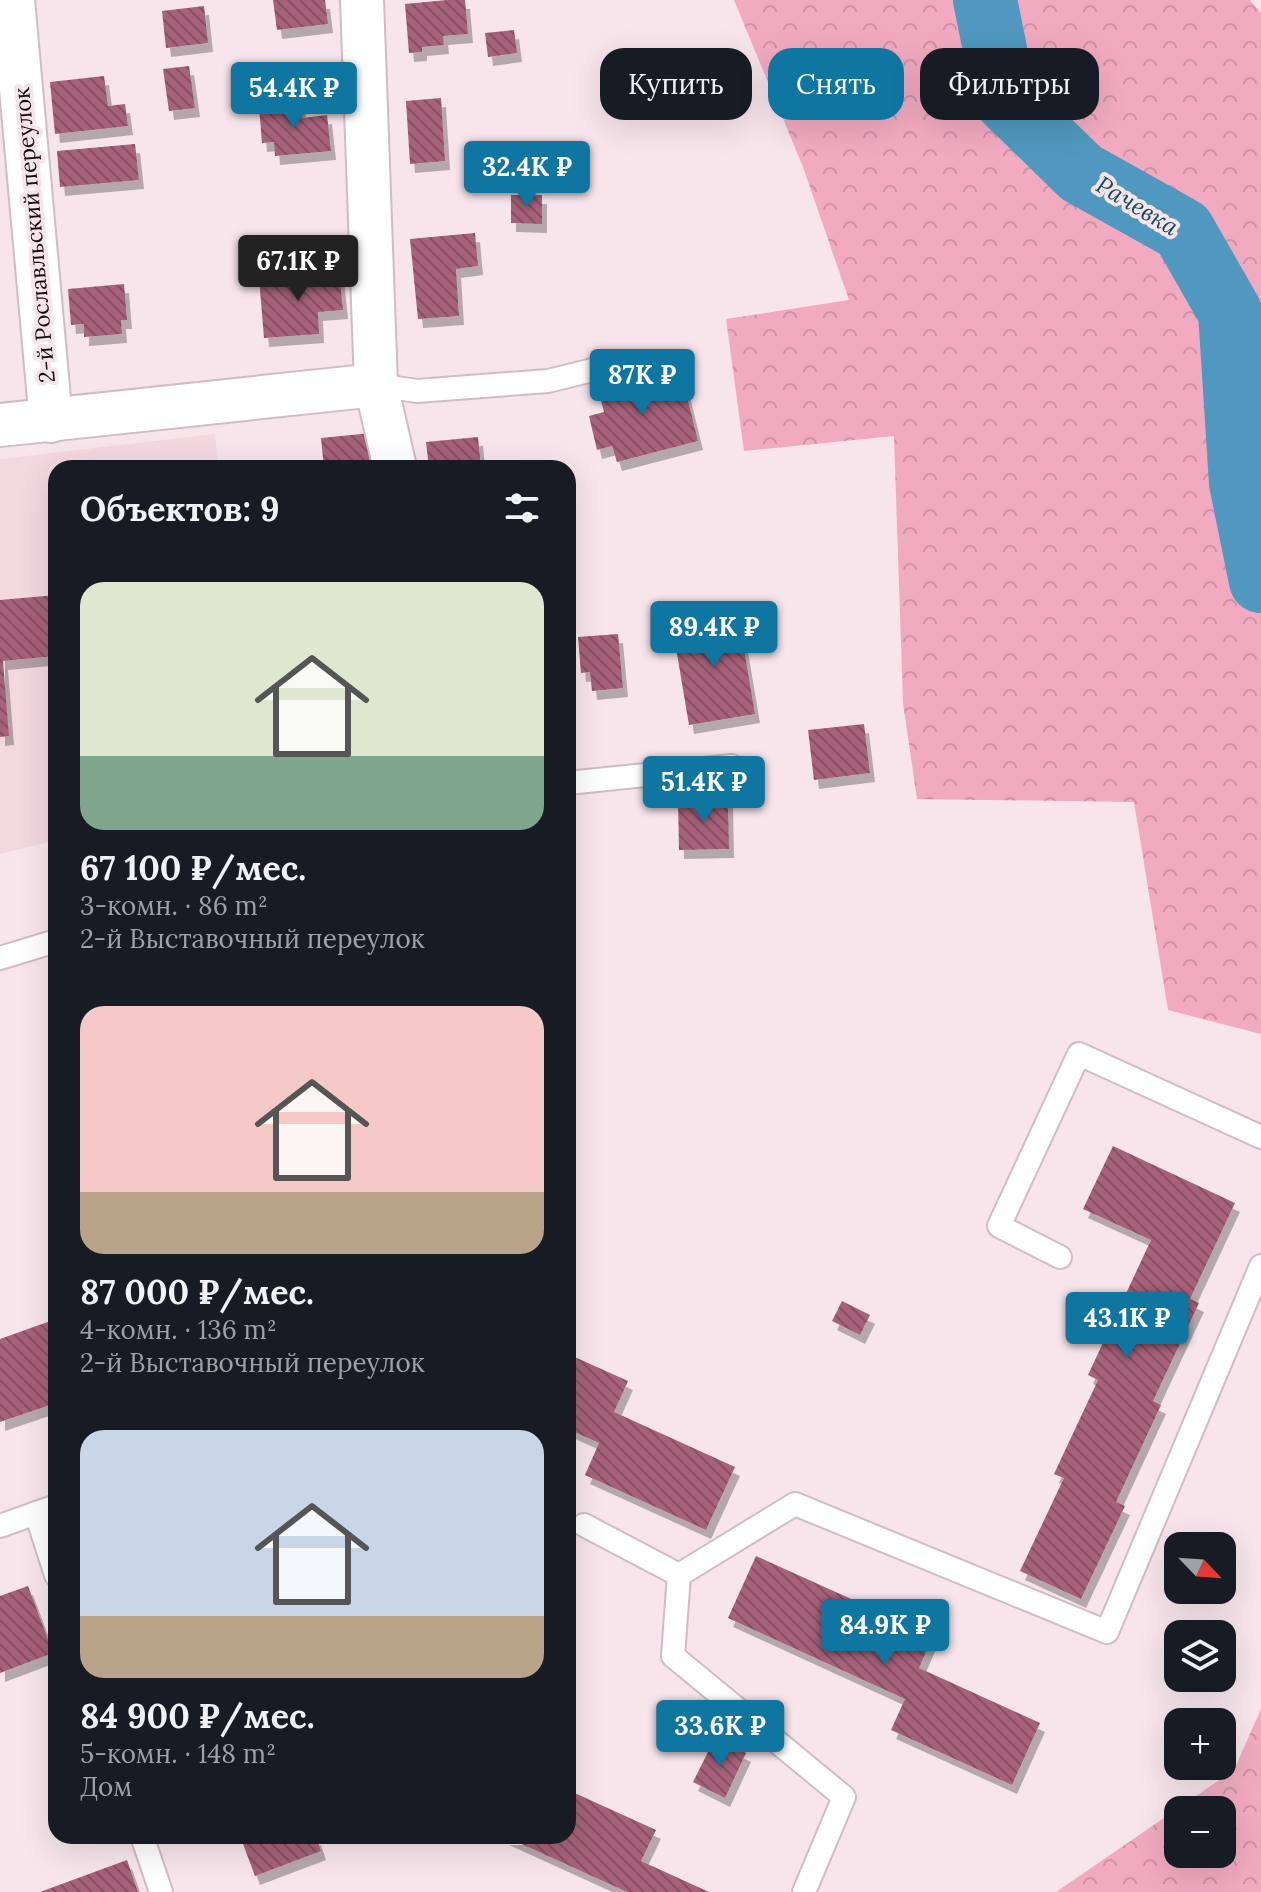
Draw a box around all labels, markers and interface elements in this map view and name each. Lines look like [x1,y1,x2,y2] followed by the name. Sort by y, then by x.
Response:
[600,48,752,120] chip: Купить
[768,48,904,120] chip: Снять
[920,48,1099,120] chip: Фильтры
[220,62,368,130] pin: 54.4K ₽
[249,71,339,104] text: 54.4K ₽
[7,86,61,384] street label: 2-й Рославльский переулок
[453,141,601,209] pin: 32.4K ₽
[482,150,572,183] text: 32.4K ₽
[1090,169,1185,243] water label: Рачевка
[224,235,372,303] pin: 67.1K ₽
[256,244,340,277] text: 67.1K ₽
[586,349,698,417] pin: 87K ₽
[608,358,676,391] text: 87K ₽
[500,486,544,530] icon: filters
[80,487,280,530] text: Объектов: 9
[640,601,788,669] pin: 89.4K ₽
[668,610,760,643] text: 89.4K ₽
[240,634,384,778] icon: home
[630,756,778,824] pin: 51.4K ₽
[661,765,747,798] text: 51.4K ₽
[80,846,306,889] text: 67 100 ₽/мес.
[80,889,268,922] text: 3-комн. · 86 m²
[80,922,425,955] text: 2-й Выставочный переулок
[240,1058,384,1202] icon: home
[80,1270,314,1313] text: 87 000 ₽/мес.
[1053,1292,1201,1360] pin: 43.1K ₽
[1084,1301,1170,1334] text: 43.1K ₽
[80,1313,277,1346] text: 4-комн. · 136 m²
[80,1346,425,1379] text: 2-й Выставочный переулок
[240,1482,384,1626] icon: home
[1164,1532,1236,1604] north arrow
[1164,1532,1236,1868] map controls
[811,1599,959,1667] pin: 84.9K ₽
[839,1608,931,1641] text: 84.9K ₽
[1164,1620,1236,1692] button: layers
[80,1694,315,1737] text: 84 900 ₽/мес.
[646,1700,794,1768] pin: 33.6K ₽
[1164,1708,1236,1780] button: +
[674,1709,766,1742] text: 33.6K ₽
[80,1737,276,1770] text: 5-комн. · 148 m²
[80,1770,132,1803] text: Дом
[1164,1796,1236,1868] button: −

